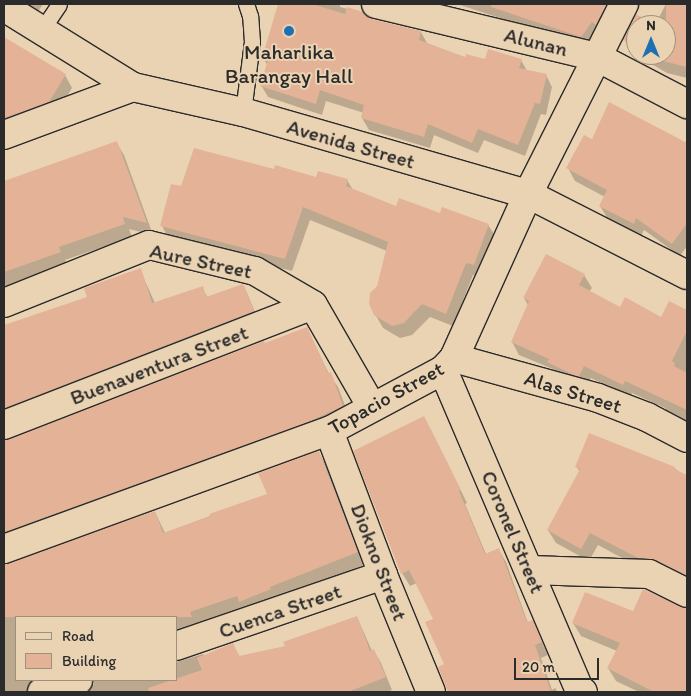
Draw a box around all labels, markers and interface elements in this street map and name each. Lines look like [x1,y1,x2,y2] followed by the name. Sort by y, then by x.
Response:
[626,15,676,65] north arrow
[646,17,656,34] text: N
[502,22,570,62] street label: Alunan
[283,25,295,37] marker: Maharlika Barangay Hall
[225,39,353,89] place label: Maharlika Barangay Hall
[284,114,418,174] street label: Avenida Street
[148,238,254,284] street label: Aure Street
[67,320,251,410] street label: Buenaventura Street
[324,356,448,440] street label: Topacio Street
[522,365,624,419] street label: Alas Street
[476,467,550,597] street label: Coronel Street
[345,500,413,624] street label: Diokno Street
[216,578,344,644] street label: Cuenca Street
[15,616,178,681] legend
[62,627,94,645] text: Road
[516,648,601,680] scale bar
[62,652,116,670] text: Building
[522,658,555,676] text: 20 m

